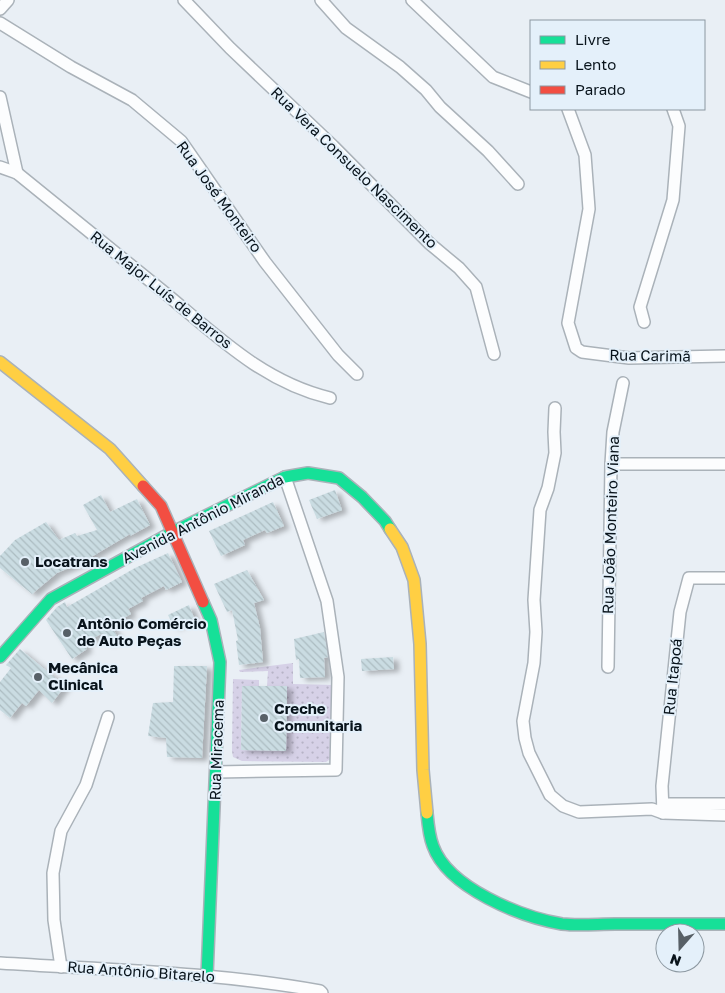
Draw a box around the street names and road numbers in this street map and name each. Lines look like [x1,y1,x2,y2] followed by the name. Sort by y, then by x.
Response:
[268,83,442,252] street label: Rua Vera Consuelo Nascimento
[173,137,266,256] street label: Rua José Monteiro
[87,227,236,352] street label: Rua Major Luís de Barros
[609,345,691,365] street label: Rua Carimã
[598,436,622,614] street label: Rua João Monteiro Viana
[119,470,286,567] street label: Avenida Antônio Miranda
[659,638,685,716] street label: Rua Itapoá
[205,699,227,801] street label: Rua Miracema
[67,957,215,985] street label: Rua Antônio Bitarelo

